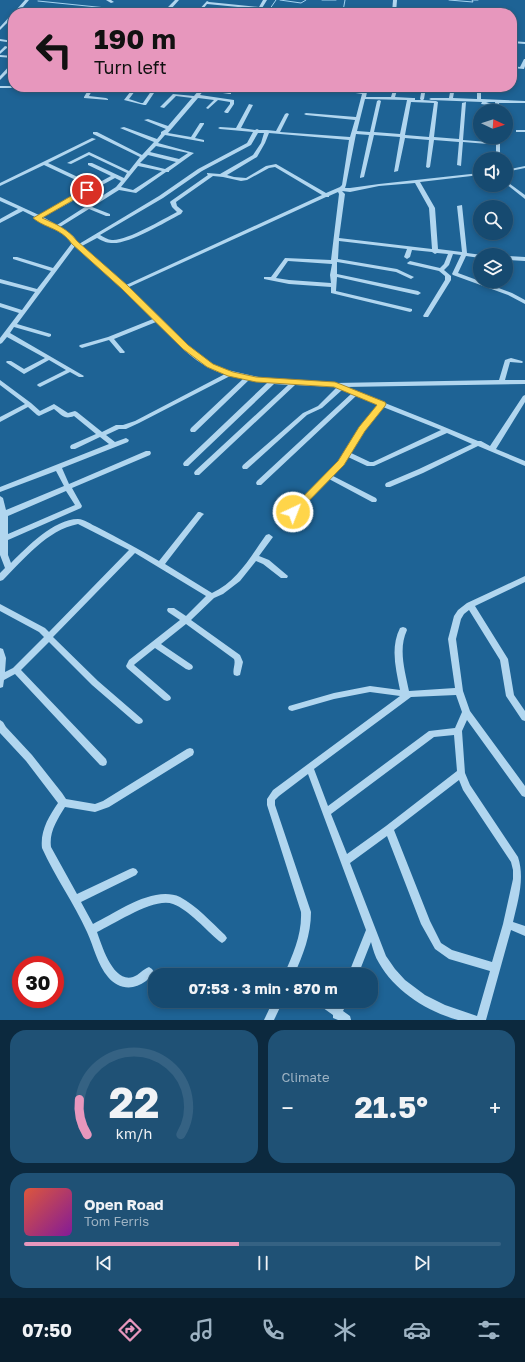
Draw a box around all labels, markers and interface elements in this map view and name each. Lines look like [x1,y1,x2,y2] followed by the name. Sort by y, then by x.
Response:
[94,22,176,55] text: 190 m
[28,24,80,76] icon: left
[94,56,167,78] text: Turn left
[473,104,513,144] north arrow
[473,104,513,288] map controls
[473,152,513,192] button: sound
[70,173,104,207] pin
[76,179,98,201] icon: arrive
[473,200,513,240] button: search
[473,248,513,288] button: layers
[272,491,314,533] position arrow
[12,956,64,1008] speed limit sign: 30
[188,979,338,997] text: 07:53 · 3 min · 870 m
[282,1069,329,1085] text: Climate
[108,1076,159,1126] text: 22
[355,1089,428,1125] text: 21.5°
[282,1094,294,1121] text: −
[489,1094,501,1121] text: +
[116,1124,152,1141] text: km/h
[84,1195,164,1213] text: Open Road
[84,1213,149,1229] text: Tom Ferris
[93,1252,115,1274] icon: previous
[252,1252,274,1274] icon: pause
[411,1252,433,1274] icon: next
[116,1316,144,1344] icon: directions
[188,1316,216,1344] icon: music
[259,1316,287,1344] icon: phone
[331,1316,359,1344] icon: climate
[403,1316,431,1344] icon: car
[475,1316,503,1344] icon: filters
[22,1319,72,1341] text: 07:50

